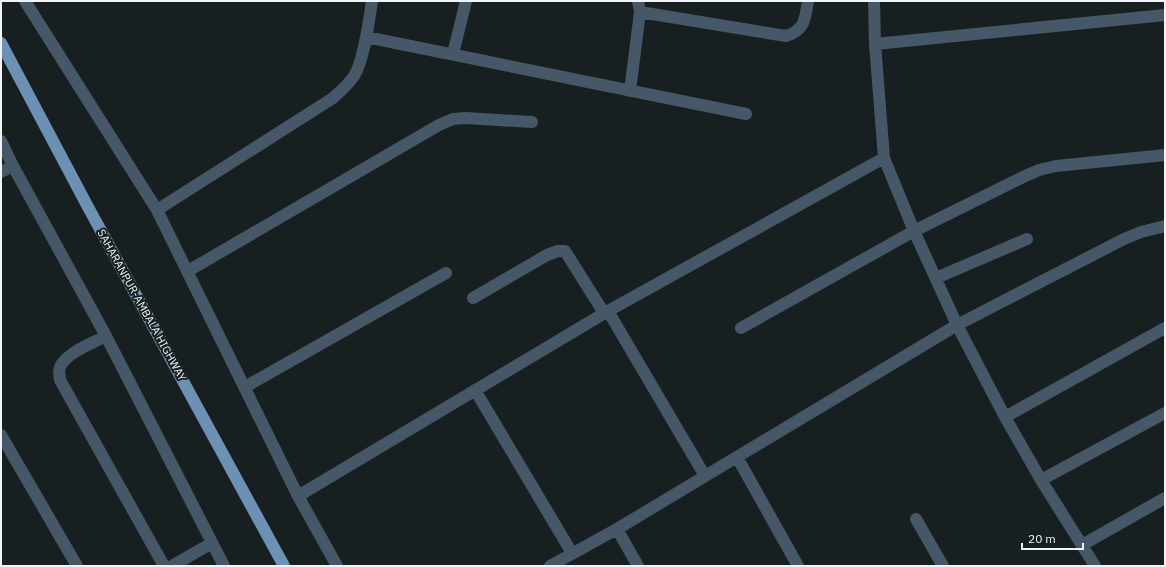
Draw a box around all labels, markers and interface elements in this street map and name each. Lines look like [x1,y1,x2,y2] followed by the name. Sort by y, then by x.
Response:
[94,227,190,384] street label: SAHARANPUR-AMBALA HIGHWAY
[1022,525,1083,551] scale bar
[1028,531,1056,546] text: 20 m

